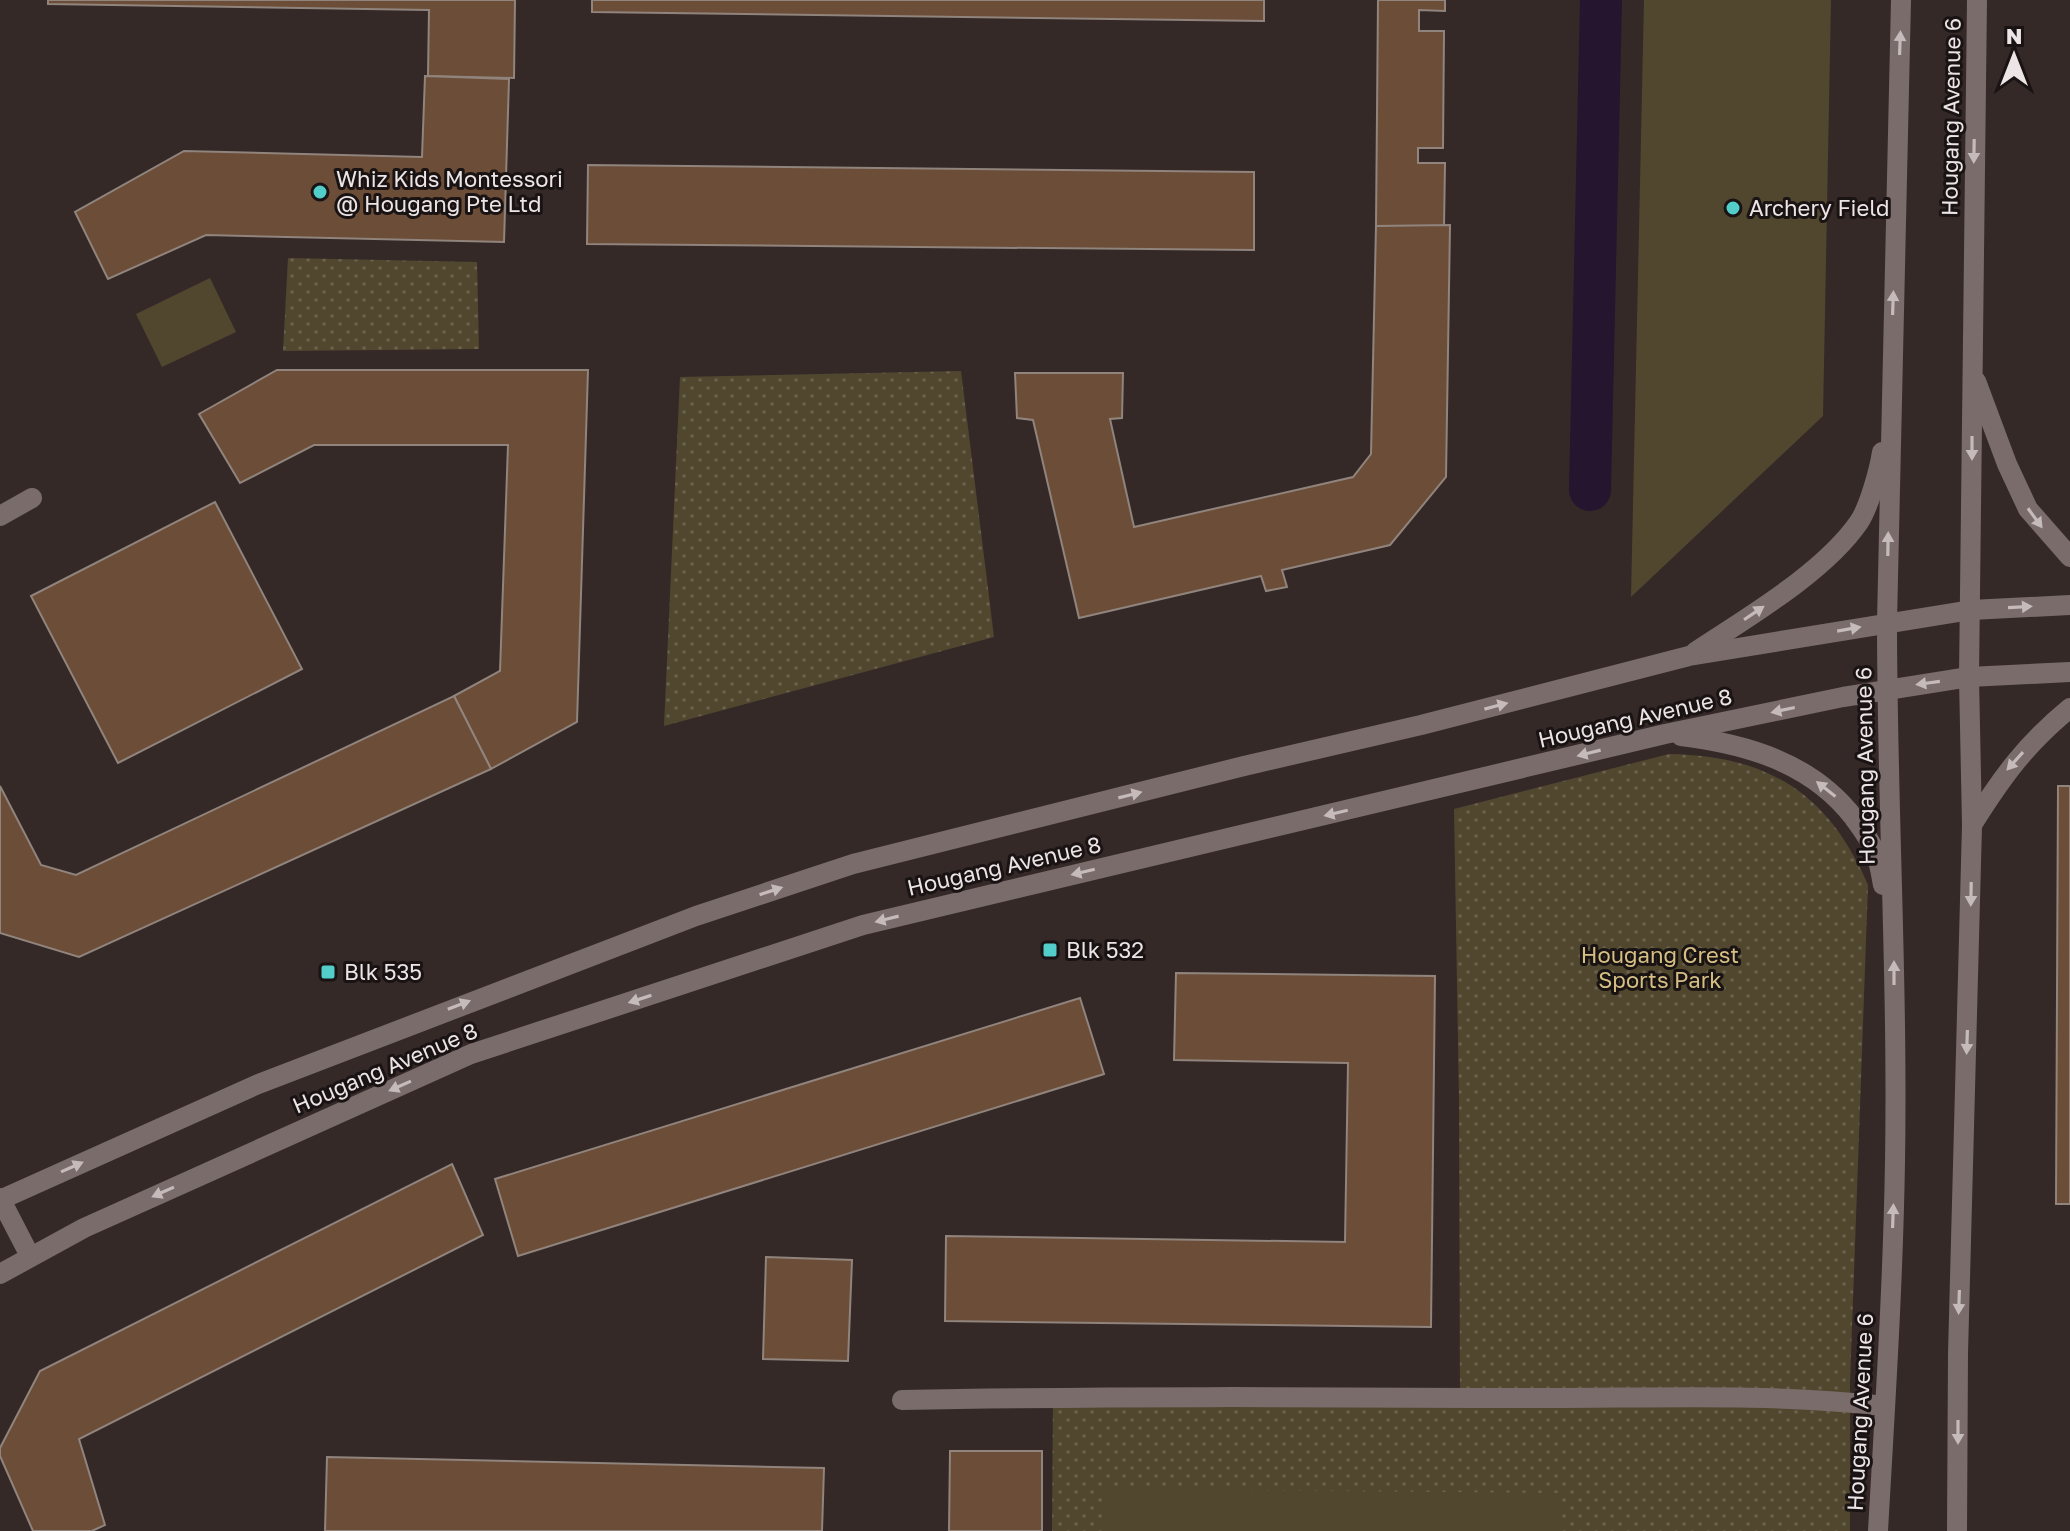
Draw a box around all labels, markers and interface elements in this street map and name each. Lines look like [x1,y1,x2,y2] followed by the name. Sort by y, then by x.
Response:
[1974,16,2054,96] north arrow
[1935,18,1966,216] street label: Hougang Avenue 6
[2006,22,2022,49] text: N
[1894,30,1907,55] one-way arrow
[1968,139,1980,164] one-way arrow
[336,165,563,217] place label: Whiz Kids Montessori @ Hougang Pte Ltd
[311,183,329,201] marker: Whiz Kids Montessori @ Hougang Pte Ltd
[1749,194,1890,221] place label: Archery Field
[1724,199,1742,217] marker: Archery Field
[1887,290,1900,315] one-way arrow
[1966,436,1978,461] one-way arrow
[2027,507,2043,529] one-way arrow
[1882,531,1894,556] one-way arrow
[2008,601,2033,614] one-way arrow
[1744,605,1765,620] one-way arrow
[1837,622,1862,634] one-way arrow
[1849,667,1880,865] street label: Hougang Avenue 6
[1915,677,1940,690] one-way arrow
[1535,682,1735,753] street label: Hougang Avenue 8
[1484,699,1509,711] one-way arrow
[1770,704,1795,716] one-way arrow
[1576,747,1601,759] one-way arrow
[2006,752,2024,771] one-way arrow
[1816,781,1836,798] one-way arrow
[1117,788,1142,800] one-way arrow
[1324,807,1349,820] one-way arrow
[904,830,1104,901] street label: Hougang Avenue 8
[1070,866,1095,879] one-way arrow
[1964,882,1977,907] one-way arrow
[759,885,783,897] one-way arrow
[874,913,899,926] one-way arrow
[1066,936,1144,963] place label: Blk 532
[1041,941,1059,959] marker: Blk 532
[1581,941,1739,993] park label: Hougang Crest Sports Park
[344,958,422,985] place label: Blk 535
[1888,960,1900,985] one-way arrow
[319,963,337,981] marker: Blk 535
[627,993,651,1006] one-way arrow
[447,998,471,1011] one-way arrow
[288,1016,481,1119] street label: Hougang Avenue 8
[1961,1030,1973,1055] one-way arrow
[388,1080,412,1093] one-way arrow
[60,1160,83,1174] one-way arrow
[151,1186,175,1199] one-way arrow
[1887,1203,1900,1228] one-way arrow
[1953,1290,1966,1315] one-way arrow
[1841,1312,1878,1512] street label: Hougang Avenue 6
[1951,1420,1964,1445] one-way arrow

